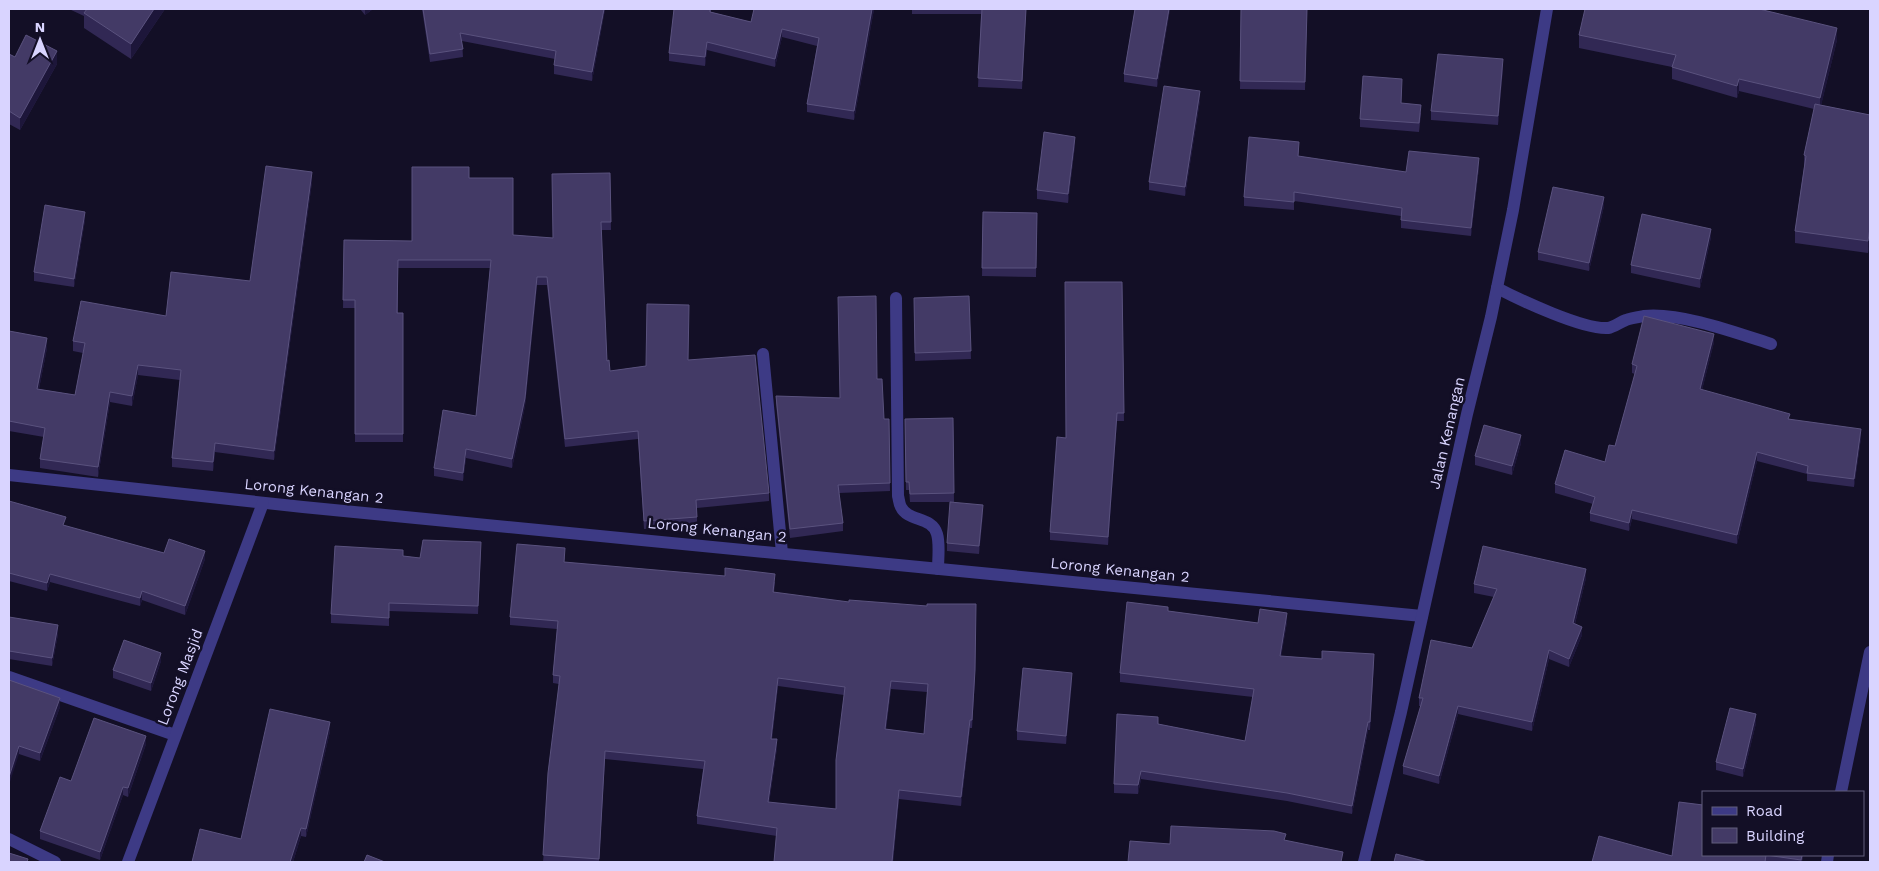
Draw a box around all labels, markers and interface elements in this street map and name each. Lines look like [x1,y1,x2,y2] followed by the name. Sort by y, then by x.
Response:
[15,15,65,65] north arrow
[35,19,45,35] text: N
[1425,375,1469,491] street label: Jalan Kenangan
[244,475,384,507] street label: Lorong Kenangan 2
[647,514,787,546] street label: Lorong Kenangan 2
[1050,554,1190,586] street label: Lorong Kenangan 2
[153,626,207,728] street label: Lorong Masjid
[1702,791,1864,856] legend
[1746,802,1783,820] text: Road
[1746,827,1804,845] text: Building

